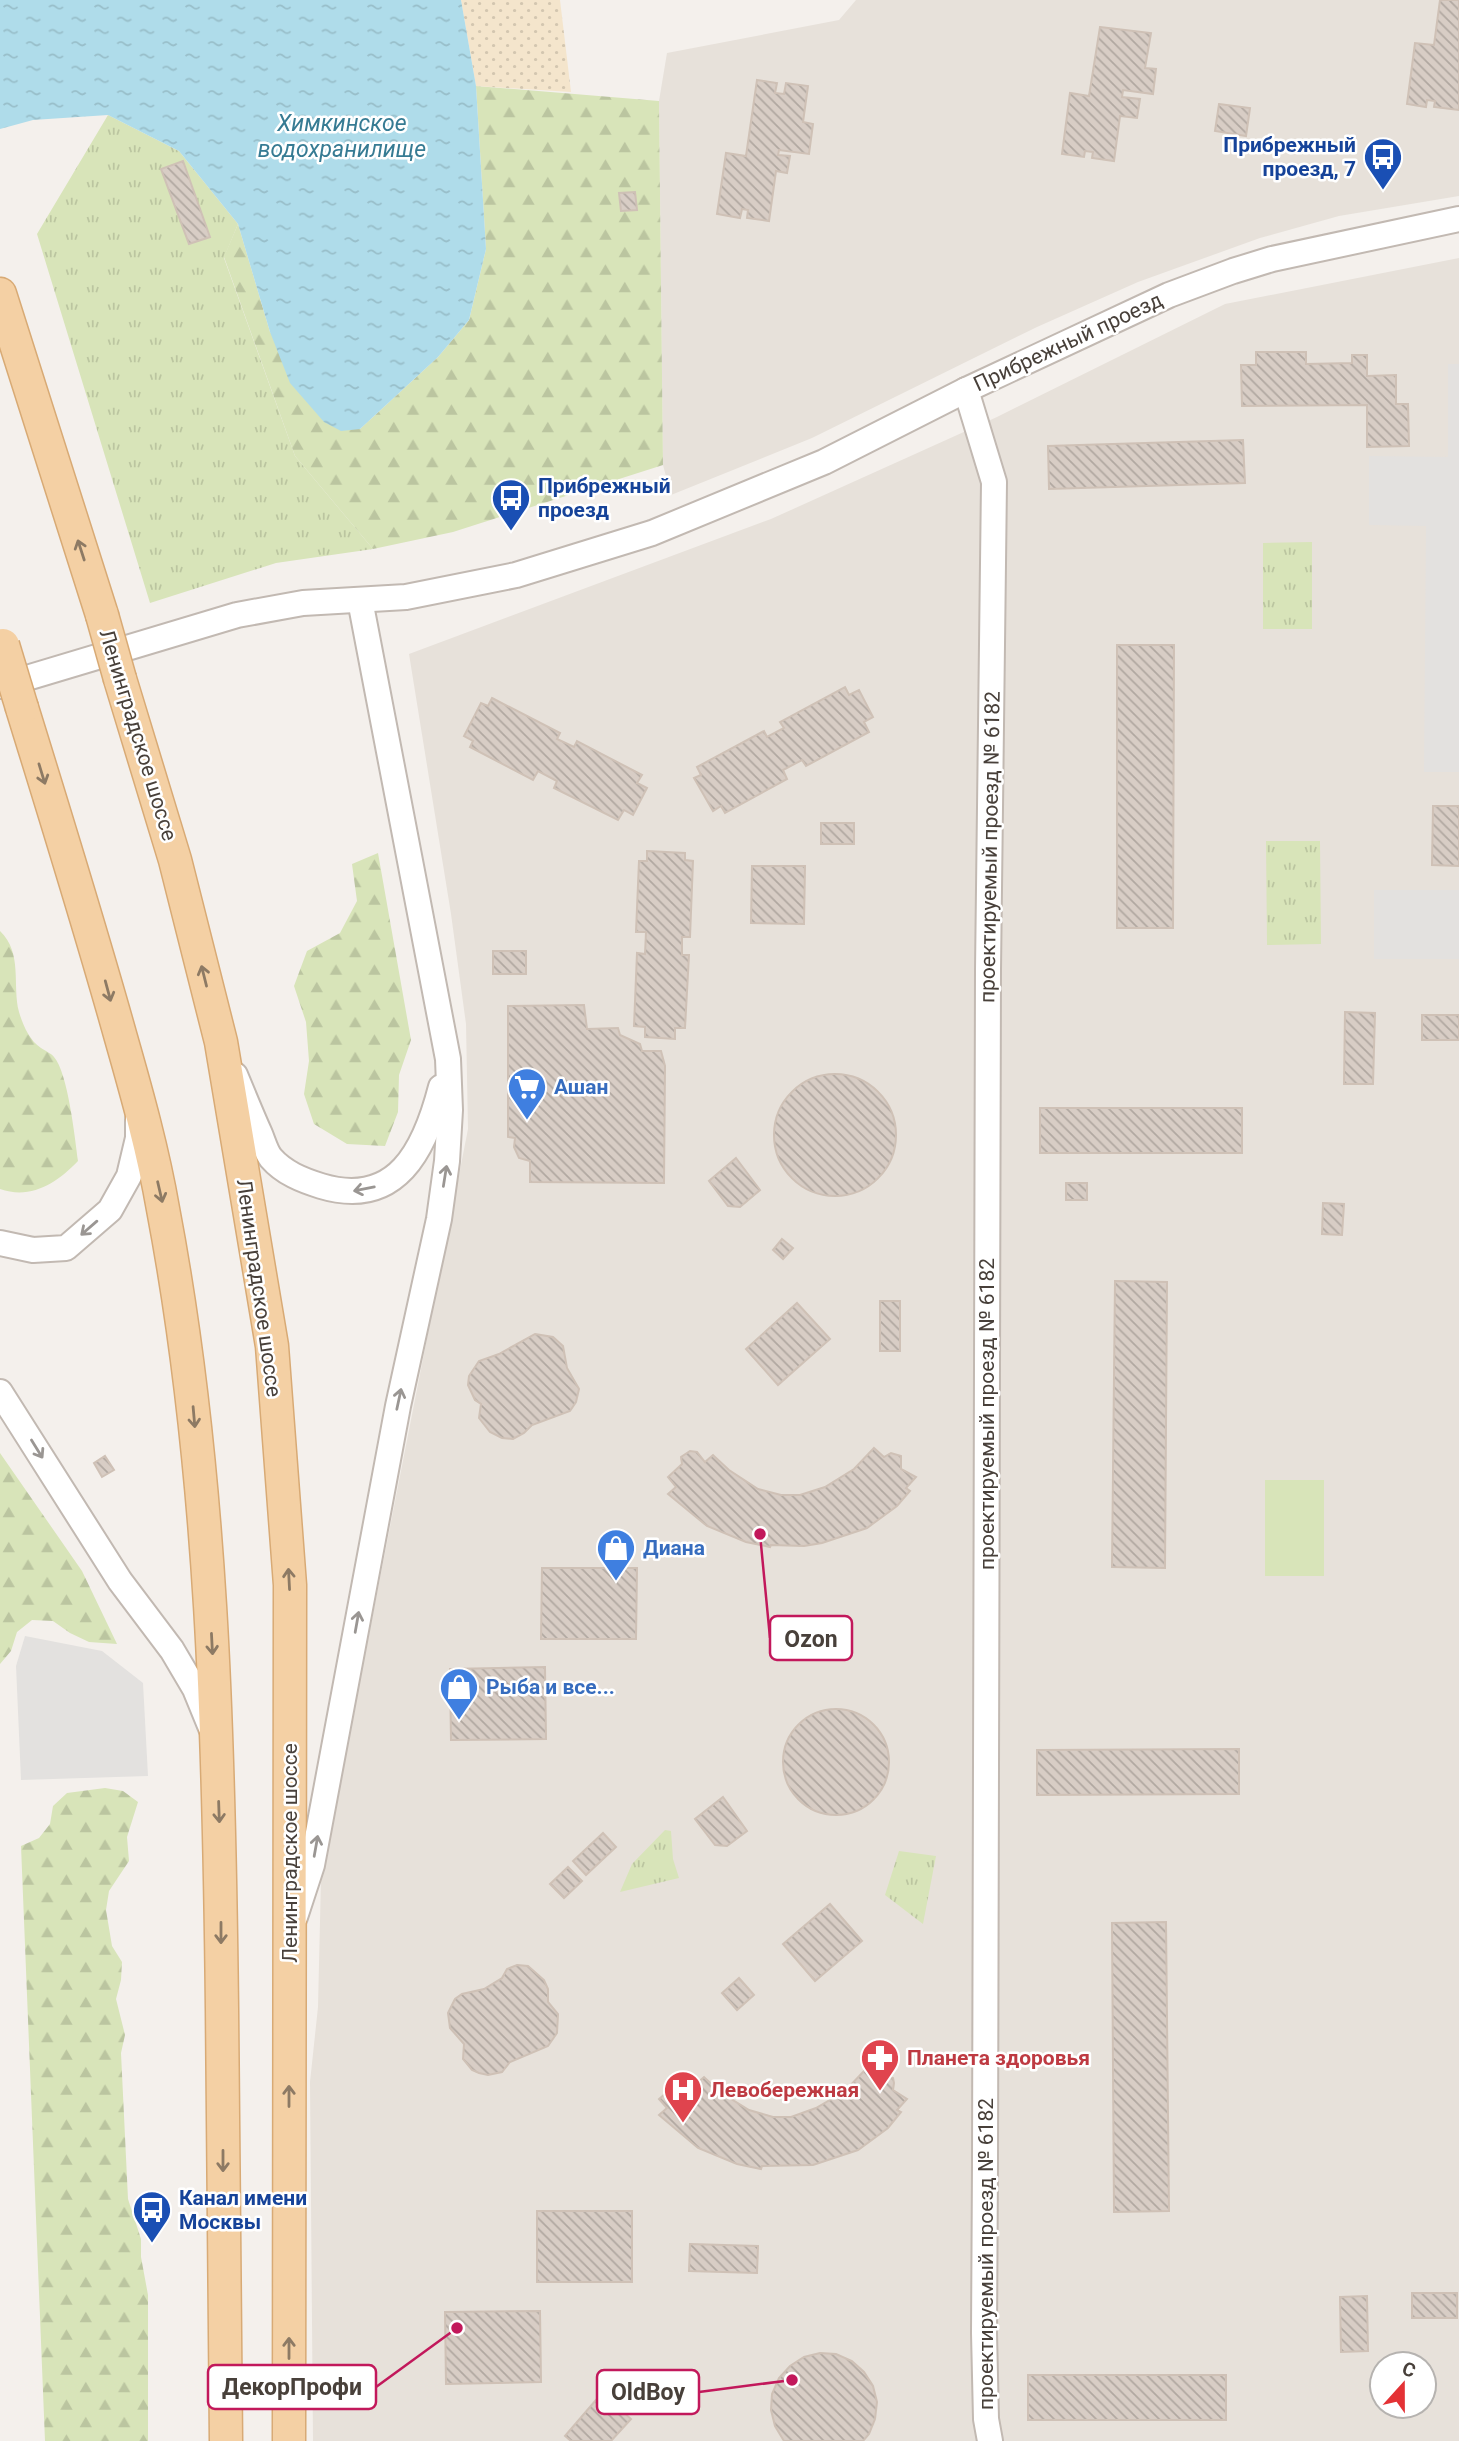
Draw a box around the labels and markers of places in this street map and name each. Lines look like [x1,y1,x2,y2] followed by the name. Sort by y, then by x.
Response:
[1223,133,1356,181] place label: Прибрежный проезд, 7
[1362,136,1404,191] bus stop icon: Прибрежный проезд, 7
[538,474,671,522] place label: Прибрежный проезд
[490,477,532,532] bus stop icon: Прибрежный проезд
[506,1066,548,1121] supermarket icon: Ашан
[554,1075,608,1099] place label: Ашан
[595,1527,637,1582] shop icon: Диана
[643,1536,705,1560] place label: Диана
[770,1616,852,1660] callout: Ozon
[438,1666,480,1721] shop icon: Рыба и все...
[486,1675,615,1699] place label: Рыба и все...
[859,2037,901,2092] pharmacy icon: Планета здоровья
[907,2046,1090,2070] place label: Планета здоровья
[662,2069,704,2124] hospital icon: Левобережная
[710,2078,859,2102] place label: Левобережная
[179,2186,307,2234] place label: Канал имени Москвы
[131,2189,173,2244] bus stop icon: Канал имени Москвы
[208,2365,376,2409] callout: ДекорПрофи
[597,2370,699,2414] callout: OldBoy

